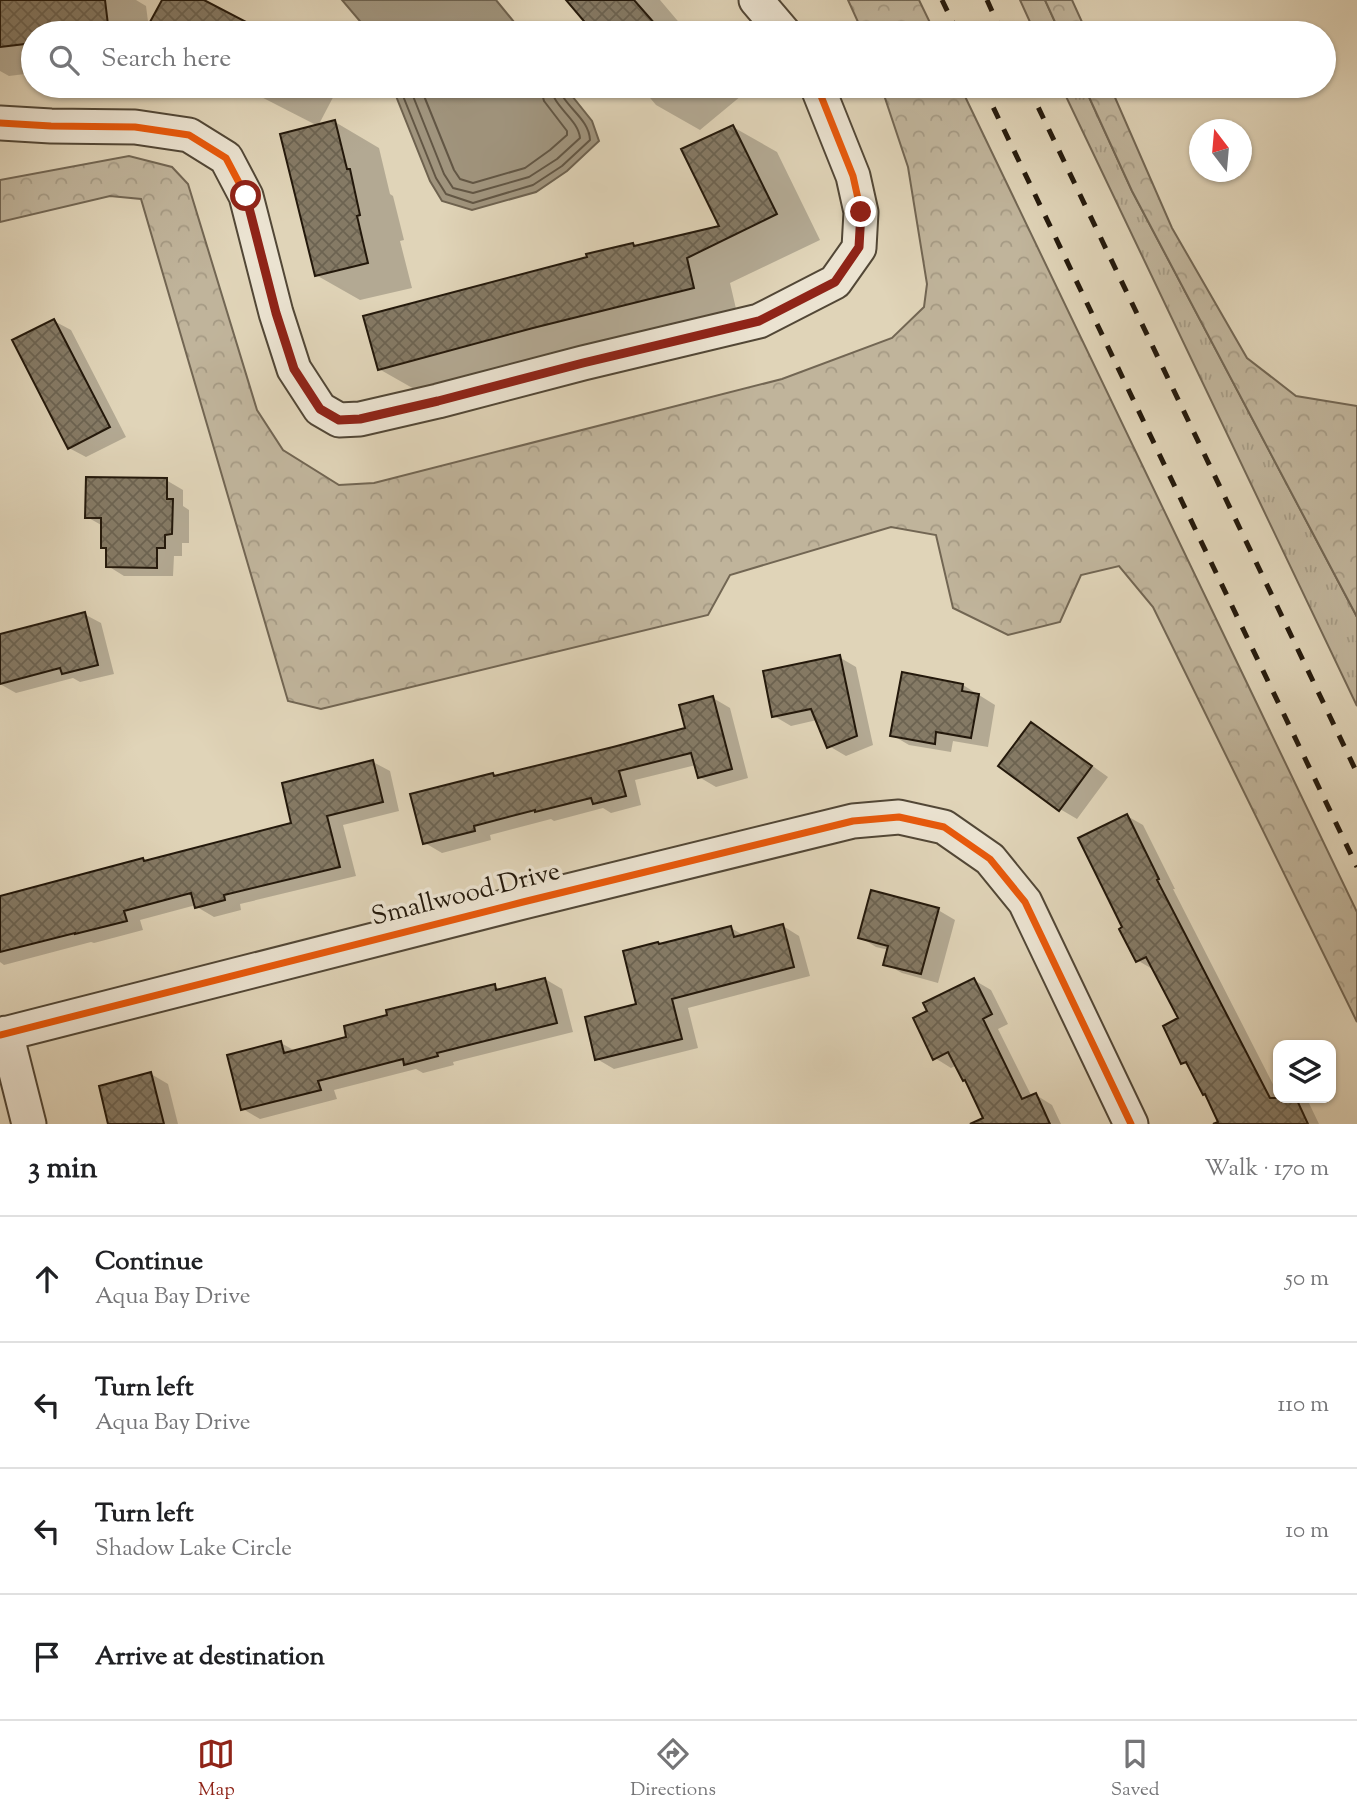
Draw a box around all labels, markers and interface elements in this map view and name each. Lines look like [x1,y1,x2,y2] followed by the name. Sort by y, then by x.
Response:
[21,21,1336,98] search box
[45,41,83,79] icon: search
[101,41,231,78] text: Search here
[1189,119,1252,182] north arrow
[230,180,261,211] route start
[845,196,876,227] route end
[368,854,564,936] street label: Smallwood Drive
[1273,1040,1336,1103] map controls
[1273,1040,1336,1103] button: layers
[28,1148,98,1191] text: 3 min
[1204,1153,1329,1186] text: Walk · 170 m
[95,1244,203,1281] text: Continue
[28,1260,66,1298] icon: ahead
[1285,1263,1329,1296] text: 50 m
[95,1281,250,1314] text: Aqua Bay Drive
[95,1370,194,1407] text: Turn left
[28,1386,66,1424] icon: left
[1278,1389,1329,1422] text: 110 m
[95,1407,250,1440] text: Aqua Bay Drive
[95,1496,194,1533] text: Turn left
[28,1512,66,1550] icon: left
[1285,1515,1329,1548] text: 10 m
[95,1533,292,1566] text: Shadow Lake Circle
[28,1638,66,1676] icon: arrive
[95,1639,325,1676] text: Arrive at destination
[197,1735,235,1804] tab: Map
[630,1735,716,1804] tab: Directions
[1111,1735,1160,1804] tab: Saved

